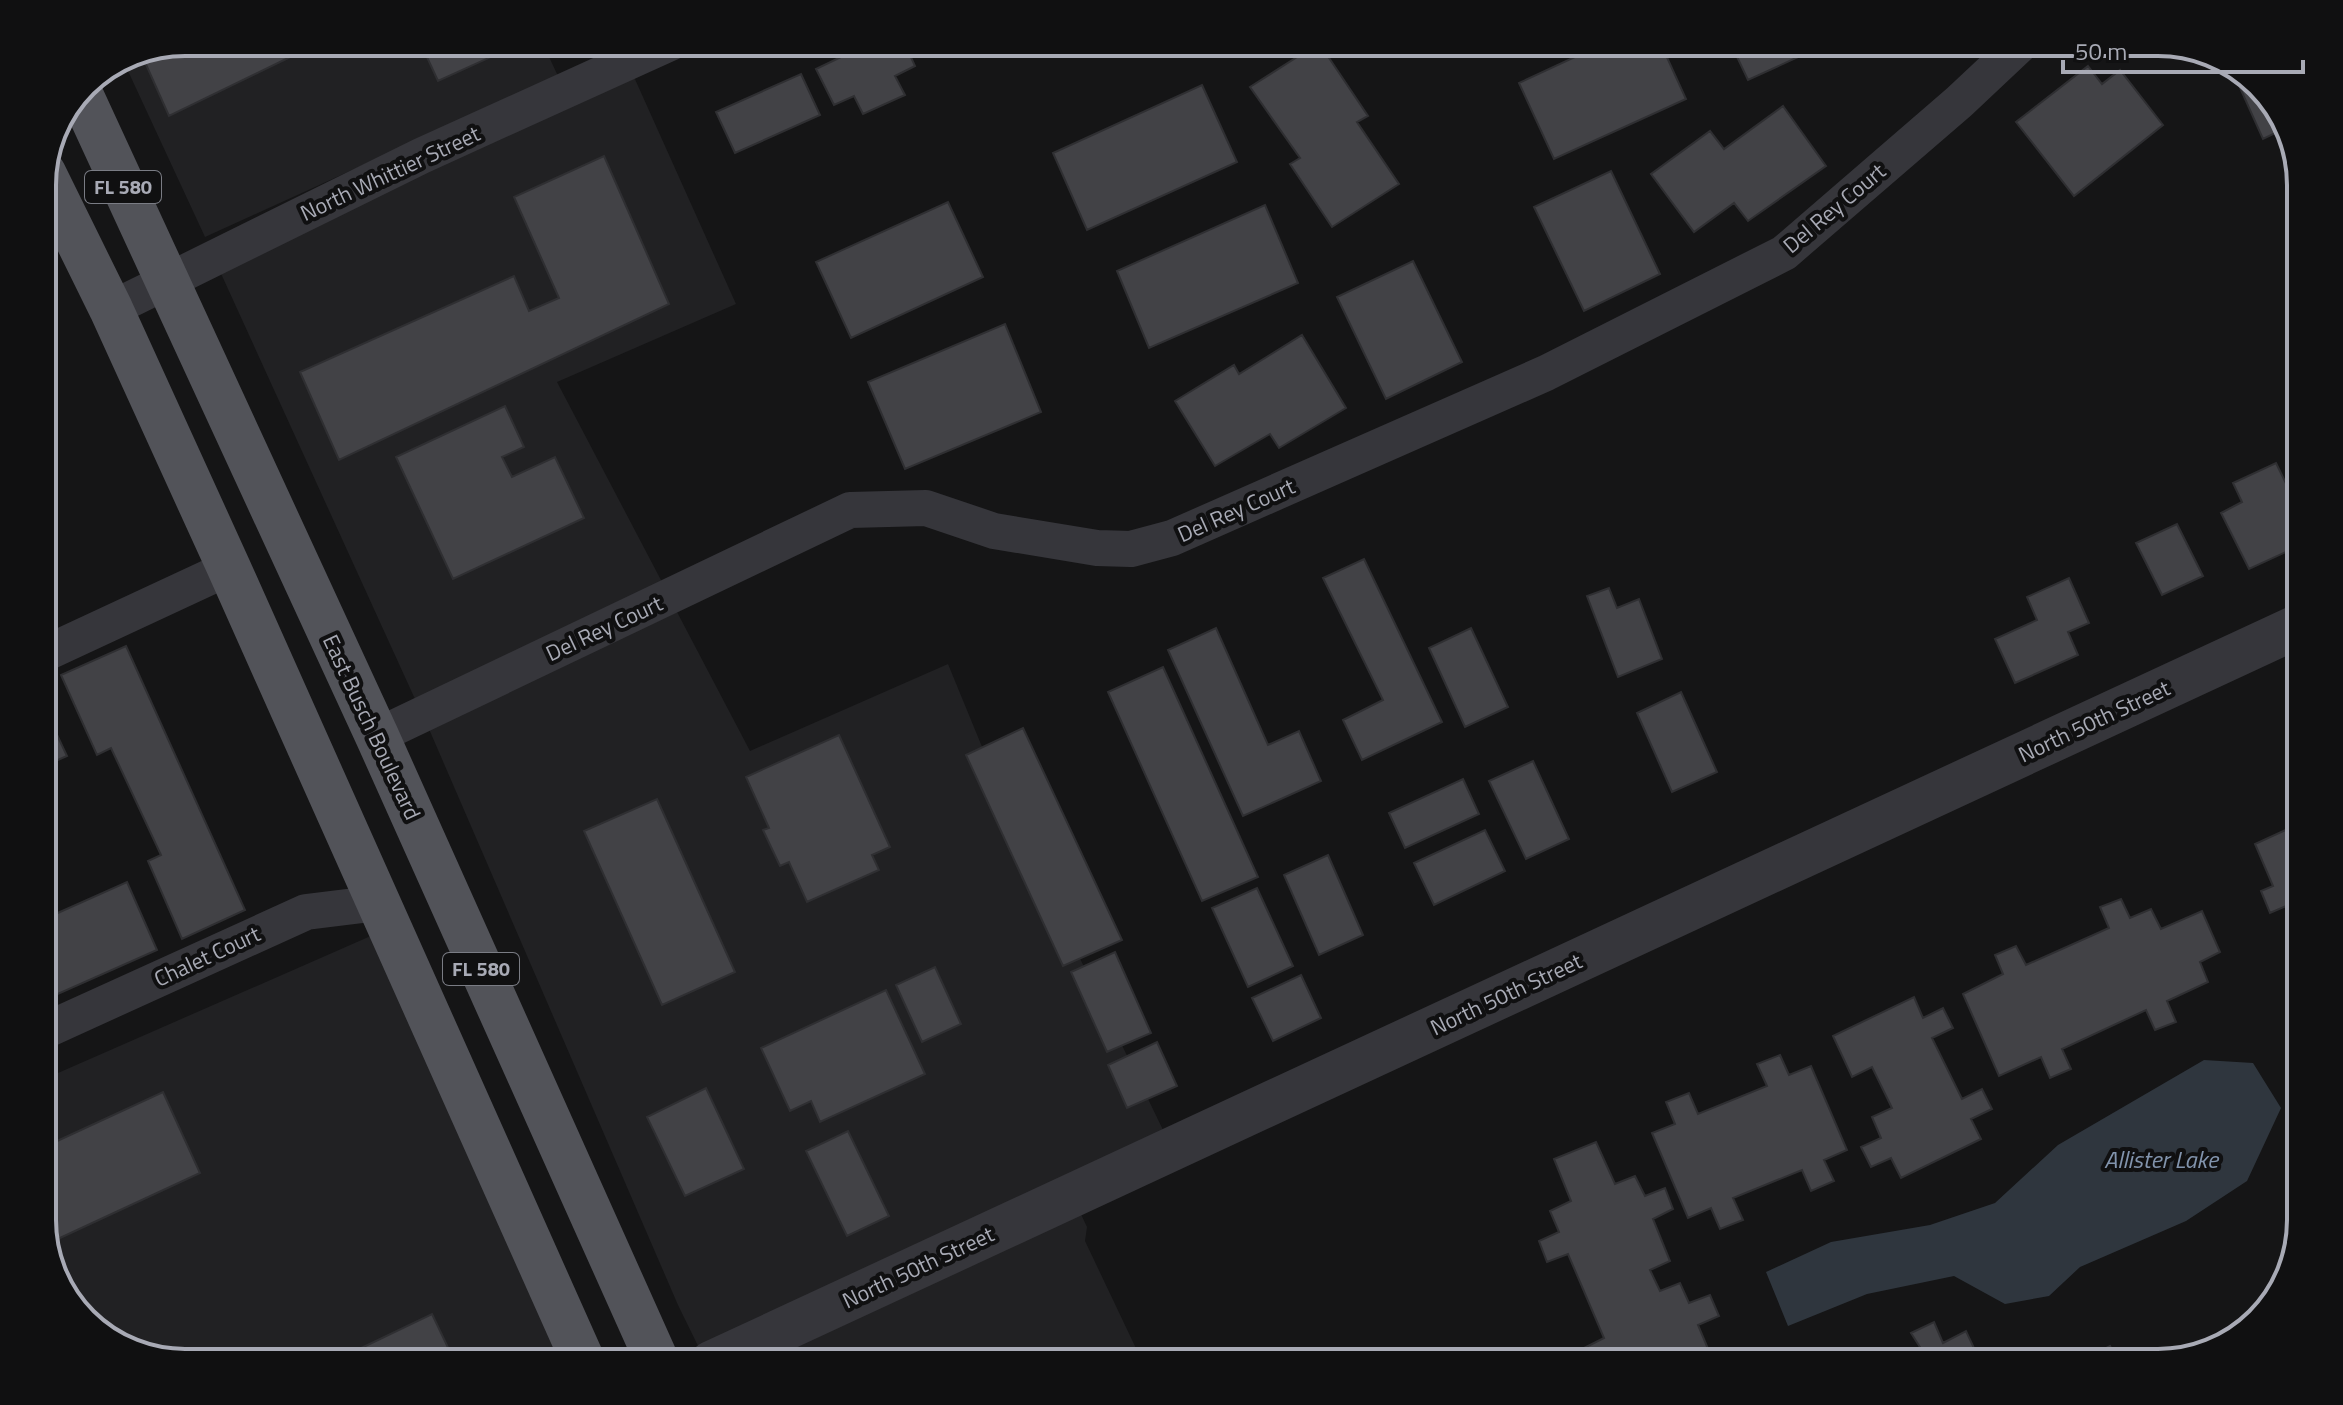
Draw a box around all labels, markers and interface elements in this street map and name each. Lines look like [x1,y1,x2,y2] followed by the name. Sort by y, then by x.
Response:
[2063,24,2303,74] scale bar
[2075,33,2127,69] text: 50 m
[294,116,486,230] street label: North Whittier Street
[1775,155,1893,261] street label: Del Rey Court
[85,171,161,203] road number: FL 580
[1172,469,1300,551] street label: Del Rey Court
[540,586,668,670] street label: Del Rey Court
[314,629,430,825] street label: East Busch Boulevard
[2012,671,2176,771] street label: North 50th Street
[148,916,266,995] street label: Chalet Court
[1424,944,1588,1044] street label: North 50th Street
[443,953,519,985] road number: FL 580
[2104,1141,2220,1177] water label: Allister Lake
[836,1217,1000,1317] street label: North 50th Street

